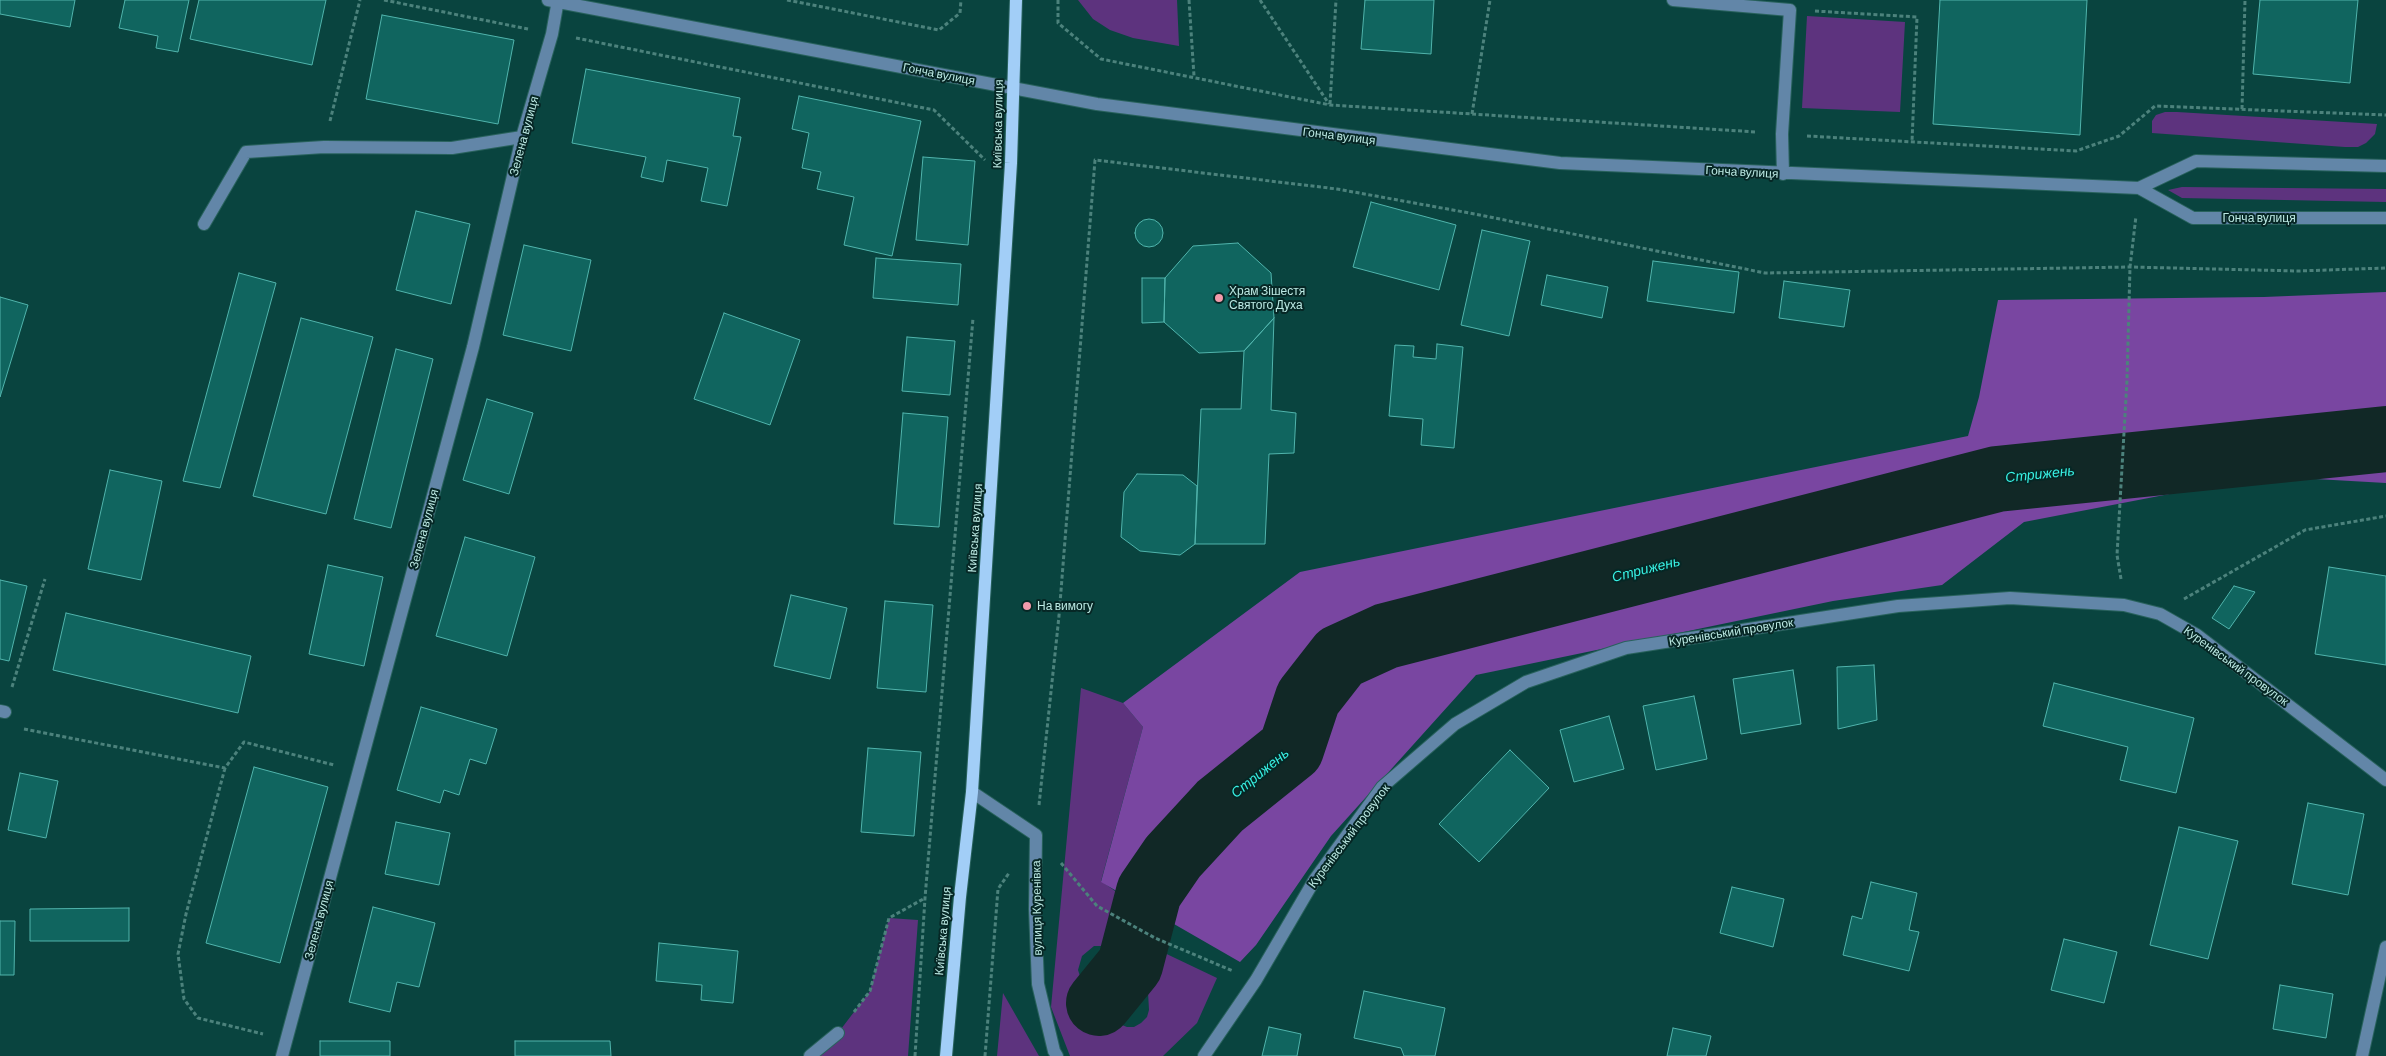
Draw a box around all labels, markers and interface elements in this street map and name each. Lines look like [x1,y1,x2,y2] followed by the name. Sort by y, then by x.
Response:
[902,60,976,88] street label: Гонча вулиця
[990,79,1006,169] street label: Київська вулиця
[506,95,542,177] street label: Зелена вулиця
[1302,124,1376,148] street label: Гонча вулиця
[1705,163,1779,181] street label: Гонча вулиця
[2222,211,2296,225] street label: Гонча вулиця
[1229,284,1305,312] place label: Храм Зішестя Святого Духа
[1213,292,1225,304] marker: Храм Зішестя Святого Духа
[2004,462,2076,486] water label: Стрижень
[965,483,985,573] street label: Київська вулиця
[406,488,442,570] street label: Зелена вулиця
[1610,552,1682,586] water label: Стрижень
[1037,599,1093,613] place label: На вимогу
[1021,600,1033,612] marker: На вимогу
[1668,615,1794,649] street label: Куренівський провулок
[2181,623,2291,709] street label: Куренівський провулок
[1228,745,1292,801] water label: Стрижень
[1305,781,1393,891] street label: Куренівський провулок
[1029,860,1045,956] street label: вулиця Куренівка
[301,879,337,961] street label: Зелена вулиця
[932,886,954,976] street label: Київська вулиця

